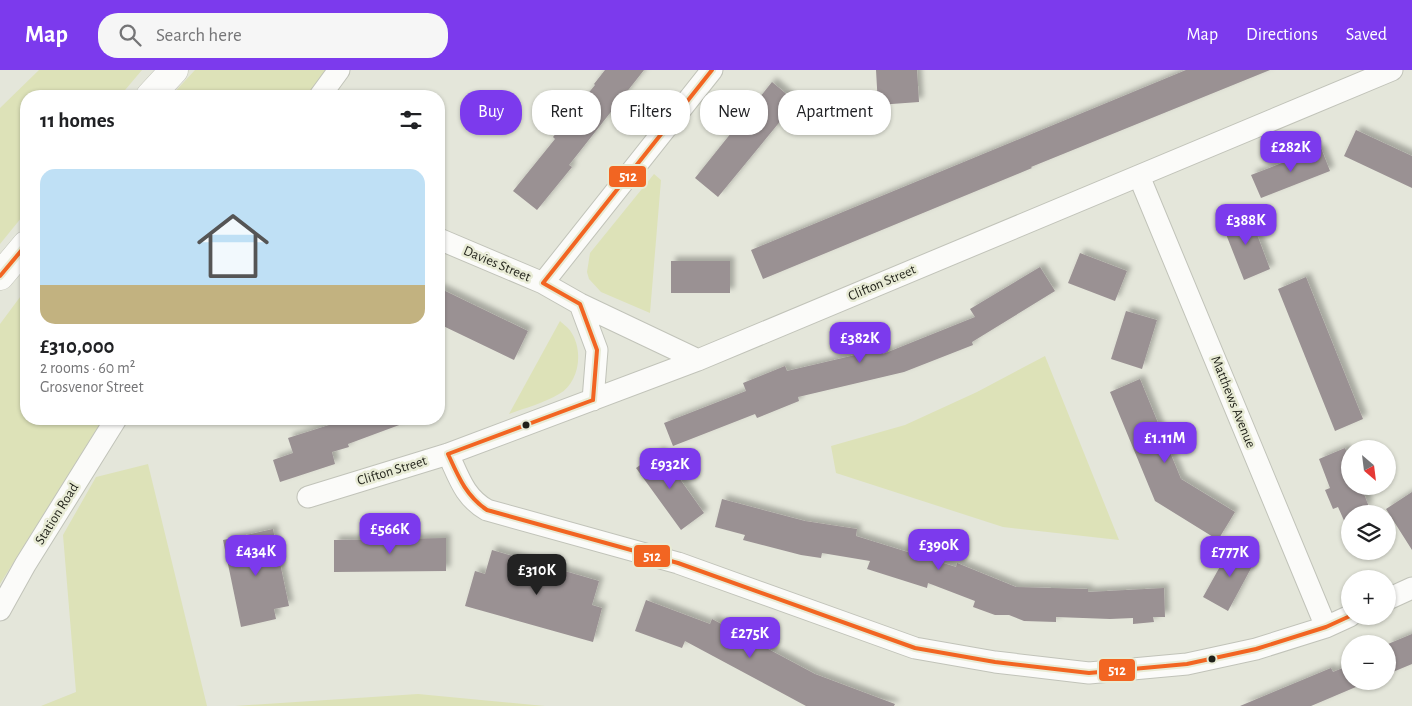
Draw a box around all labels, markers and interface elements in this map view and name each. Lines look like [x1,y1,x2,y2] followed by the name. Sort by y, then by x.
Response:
[98,13,448,58] search box
[116,21,144,49] icon: search
[25,23,68,47] text: Map
[156,26,242,45] text: Search here
[1187,26,1218,44] text: Map
[1246,26,1318,44] text: Directions
[1346,26,1387,44] text: Saved
[460,90,522,135] chip: Buy
[532,90,601,135] chip: Rent
[611,90,690,135] chip: Filters
[700,90,768,135] chip: New
[778,90,891,135] chip: Apartment
[397,106,425,134] icon: filters
[40,110,115,131] text: 11 homes
[1256,131,1326,173] pin: £282K
[1271,139,1311,155] text: £282K
[608,165,647,188] line badge: 512
[619,170,637,184] text: 512
[188,201,278,291] icon: home
[1211,204,1281,246] pin: £388K
[1226,212,1266,228] text: £388K
[461,244,533,285] street label: Davies Street
[846,262,918,304] street label: Clifton Street
[825,322,895,364] pin: £382K
[841,330,879,346] text: £382K
[40,336,115,357] text: £310,000
[1208,354,1258,450] street label: Matthews Avenue
[40,360,135,376] text: 2 rooms · 60 m²
[40,379,144,395] text: Grosvenor Street
[521,420,531,430] unlabelled marker
[1124,422,1206,464] pin: £1.11M
[1145,430,1185,446] text: £1.11M
[1341,440,1396,495] north arrow
[1341,440,1396,690] map controls
[635,448,705,490] pin: £932K
[356,454,429,488] street label: Clifton Street
[651,456,689,472] text: £932K
[33,481,81,547] street label: Station Road
[1341,505,1396,560] button: layers
[355,512,425,555] pin: £566K
[371,521,409,537] text: £566K
[904,528,974,571] pin: £390K
[221,534,291,577] pin: £434K
[1195,536,1265,578] pin: £777K
[919,537,959,553] text: £390K
[236,543,276,559] text: £434K
[633,544,671,568] line badge: 512
[1211,544,1249,560] text: £777K
[643,550,661,564] text: 512
[502,554,572,596] pin: £310K
[518,562,556,578] text: £310K
[1341,570,1396,625] button: +
[715,616,785,659] pin: £275K
[731,625,769,641] text: £275K
[1341,635,1396,690] button: −
[1207,654,1217,664] unlabelled marker
[1098,658,1136,682] line badge: 512
[1108,664,1126,678] text: 512

